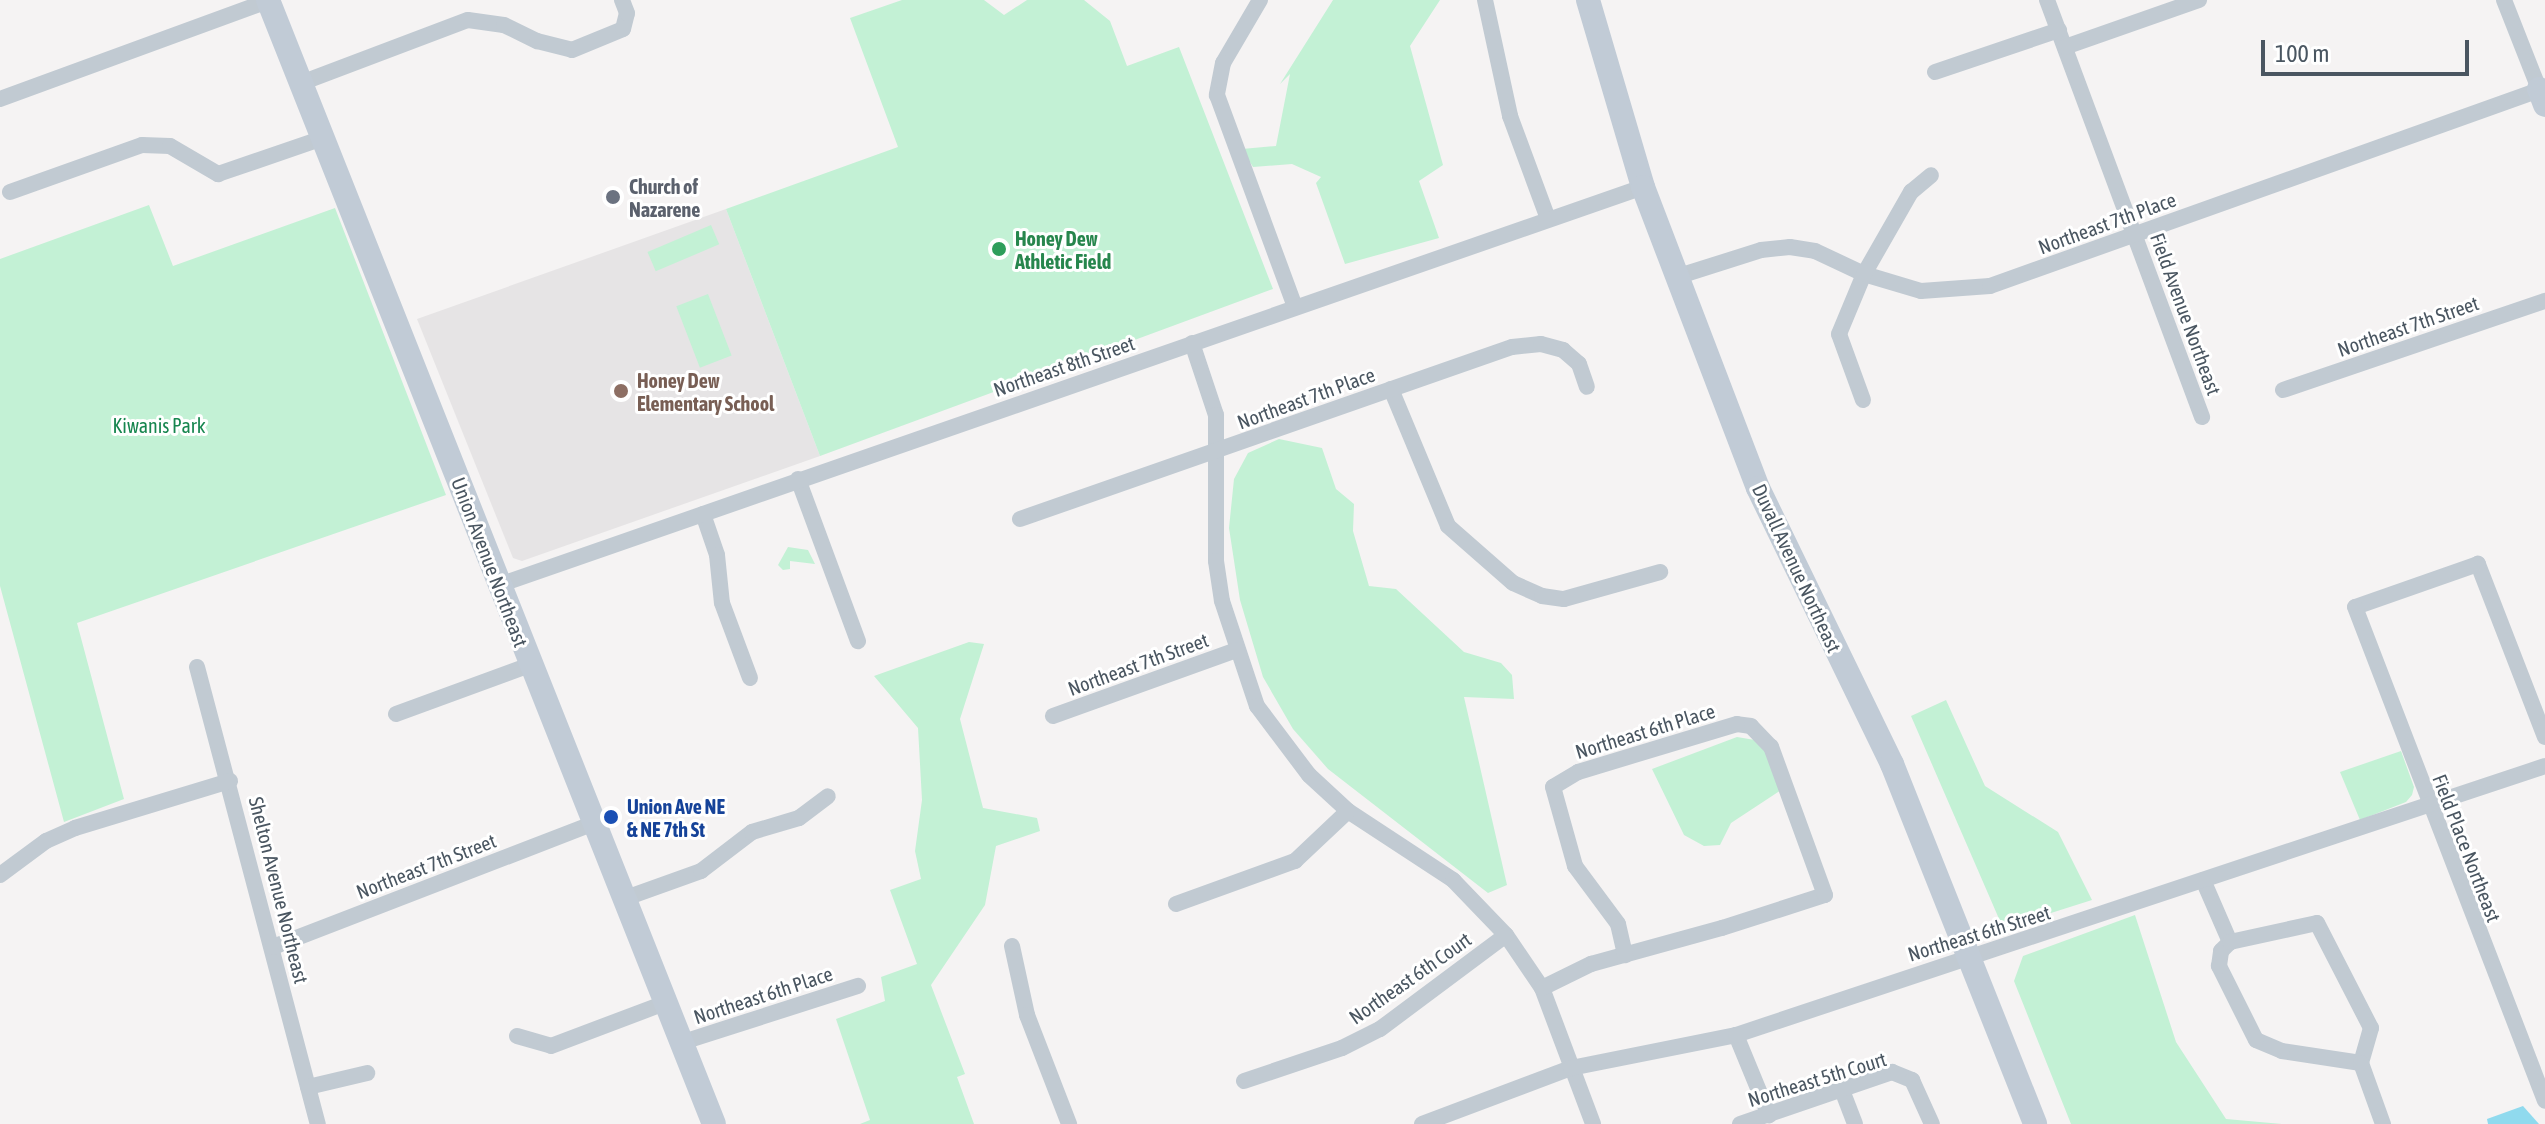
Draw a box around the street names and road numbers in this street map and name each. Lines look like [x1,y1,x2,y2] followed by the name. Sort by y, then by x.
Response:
[2035,187,2179,259] street label: Northeast 7th Place
[2146,230,2226,398] street label: Field Avenue Northeast
[2334,291,2482,361] street label: Northeast 7th Street
[990,331,1138,401] street label: Northeast 8th Street
[1234,362,1378,434] street label: Northeast 7th Place
[447,474,533,650] street label: Union Avenue Northeast
[1747,480,1847,656] street label: Duvall Avenue Northeast
[1064,627,1212,701] street label: Northeast 7th Street
[1572,698,1718,764] street label: Northeast 6th Place
[2428,771,2506,925] street label: Field Place Northeast
[244,794,314,986] street label: Shelton Avenue Northeast
[353,828,499,904] street label: Northeast 7th Street
[1905,900,2053,966] street label: Northeast 6th Street
[1344,927,1476,1029] street label: Northeast 6th Court
[690,961,836,1029] street label: Northeast 6th Place
[1745,1047,1889,1111] street label: Northeast 5th Court

